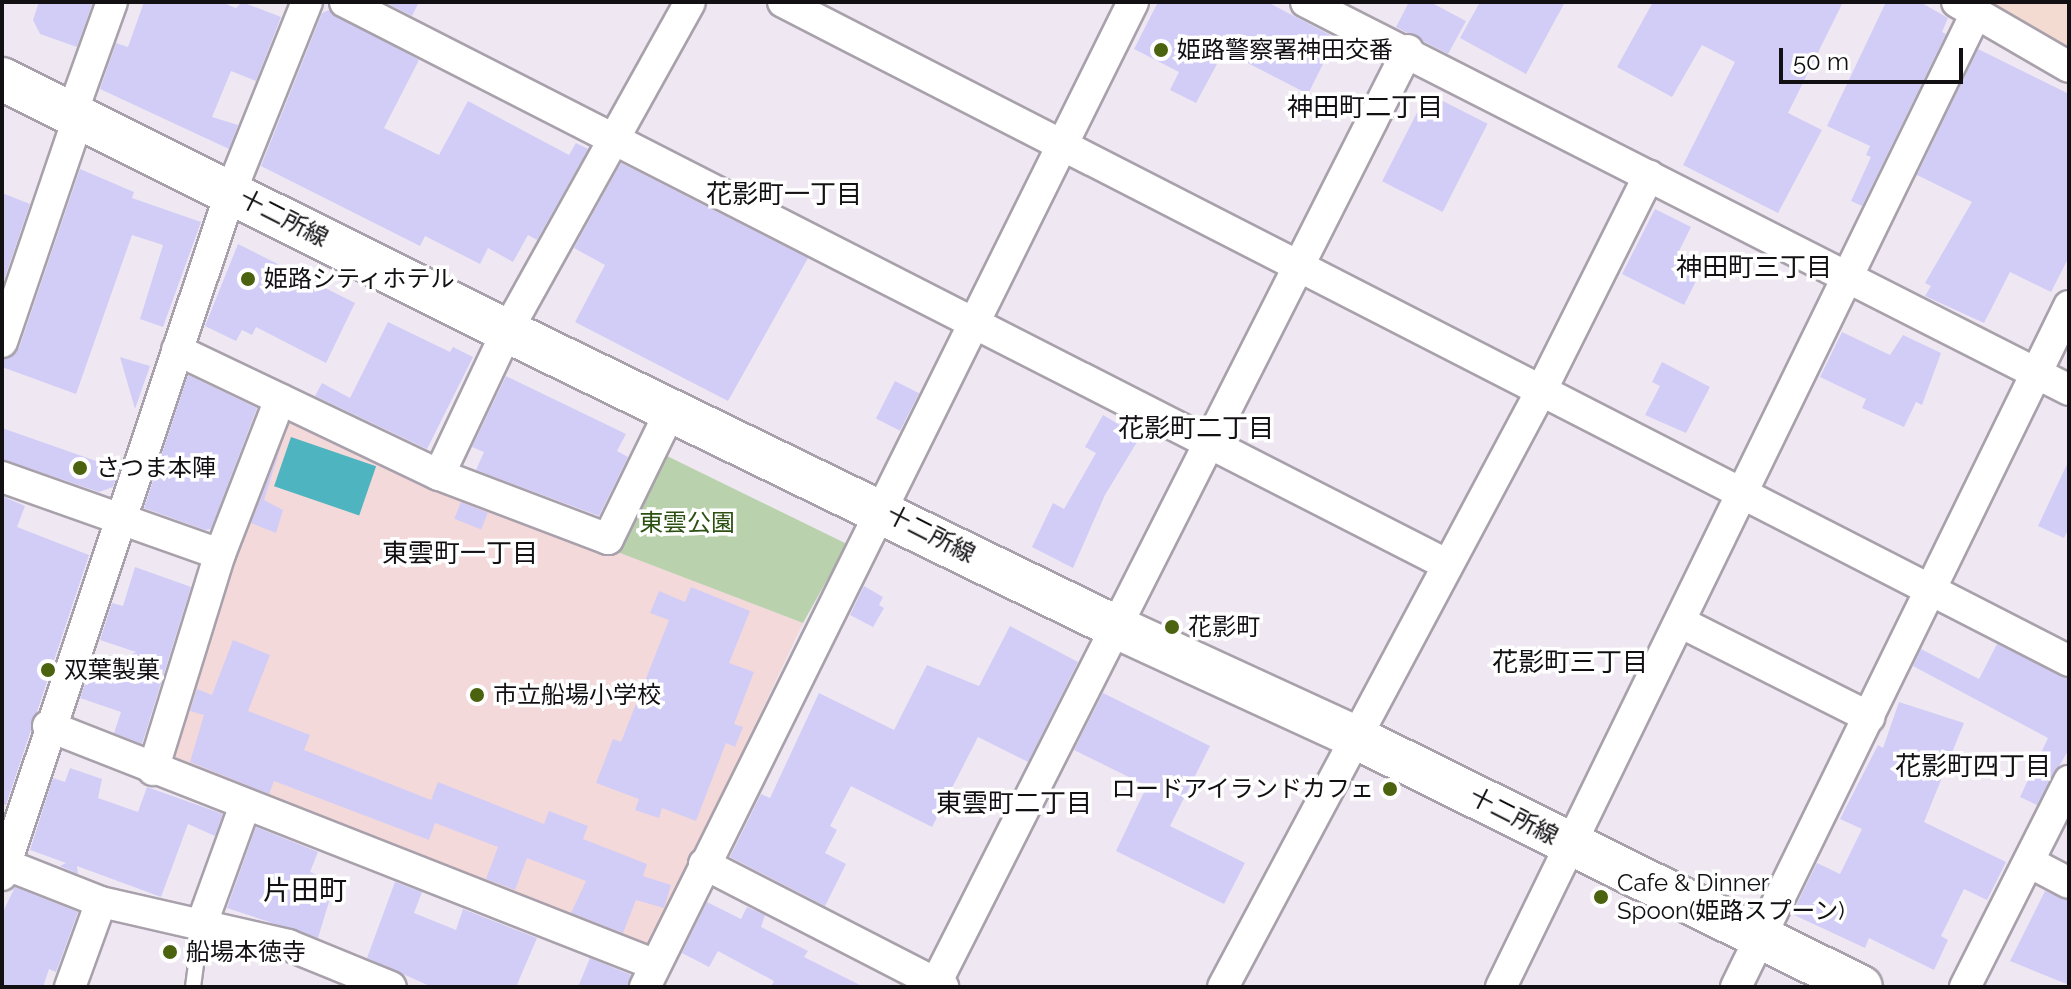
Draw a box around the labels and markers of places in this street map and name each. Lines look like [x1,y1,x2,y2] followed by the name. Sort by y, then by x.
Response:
[1177,36,1393,64] place label: 姫路警察署神田交番
[1152,41,1170,59] marker: 姫路警察署神田交番
[264,265,456,293] place label: 姫路シティホテル
[239,270,257,288] marker: 姫路シティホテル
[96,454,216,482] place label: さつま本陣
[71,459,89,477] marker: さつま本陣
[1188,613,1260,641] place label: 花影町
[1163,618,1181,636] marker: 花影町
[64,656,160,684] place label: 双葉製菓
[39,661,57,679] marker: 双葉製菓
[493,681,661,709] place label: 市立船場小学校
[468,686,486,704] marker: 市立船場小学校
[1110,775,1374,803] place label: ロードアイランドカフェ
[1381,780,1399,798] marker: ロードアイランドカフェ
[1617,869,1846,925] place label: Cafe & Dinner Spoon(姫路スプーン)
[1592,888,1610,906] marker: Cafe & Dinner Spoon(姫路スプーン)
[186,938,306,966] place label: 船場本徳寺
[161,943,179,961] marker: 船場本徳寺

